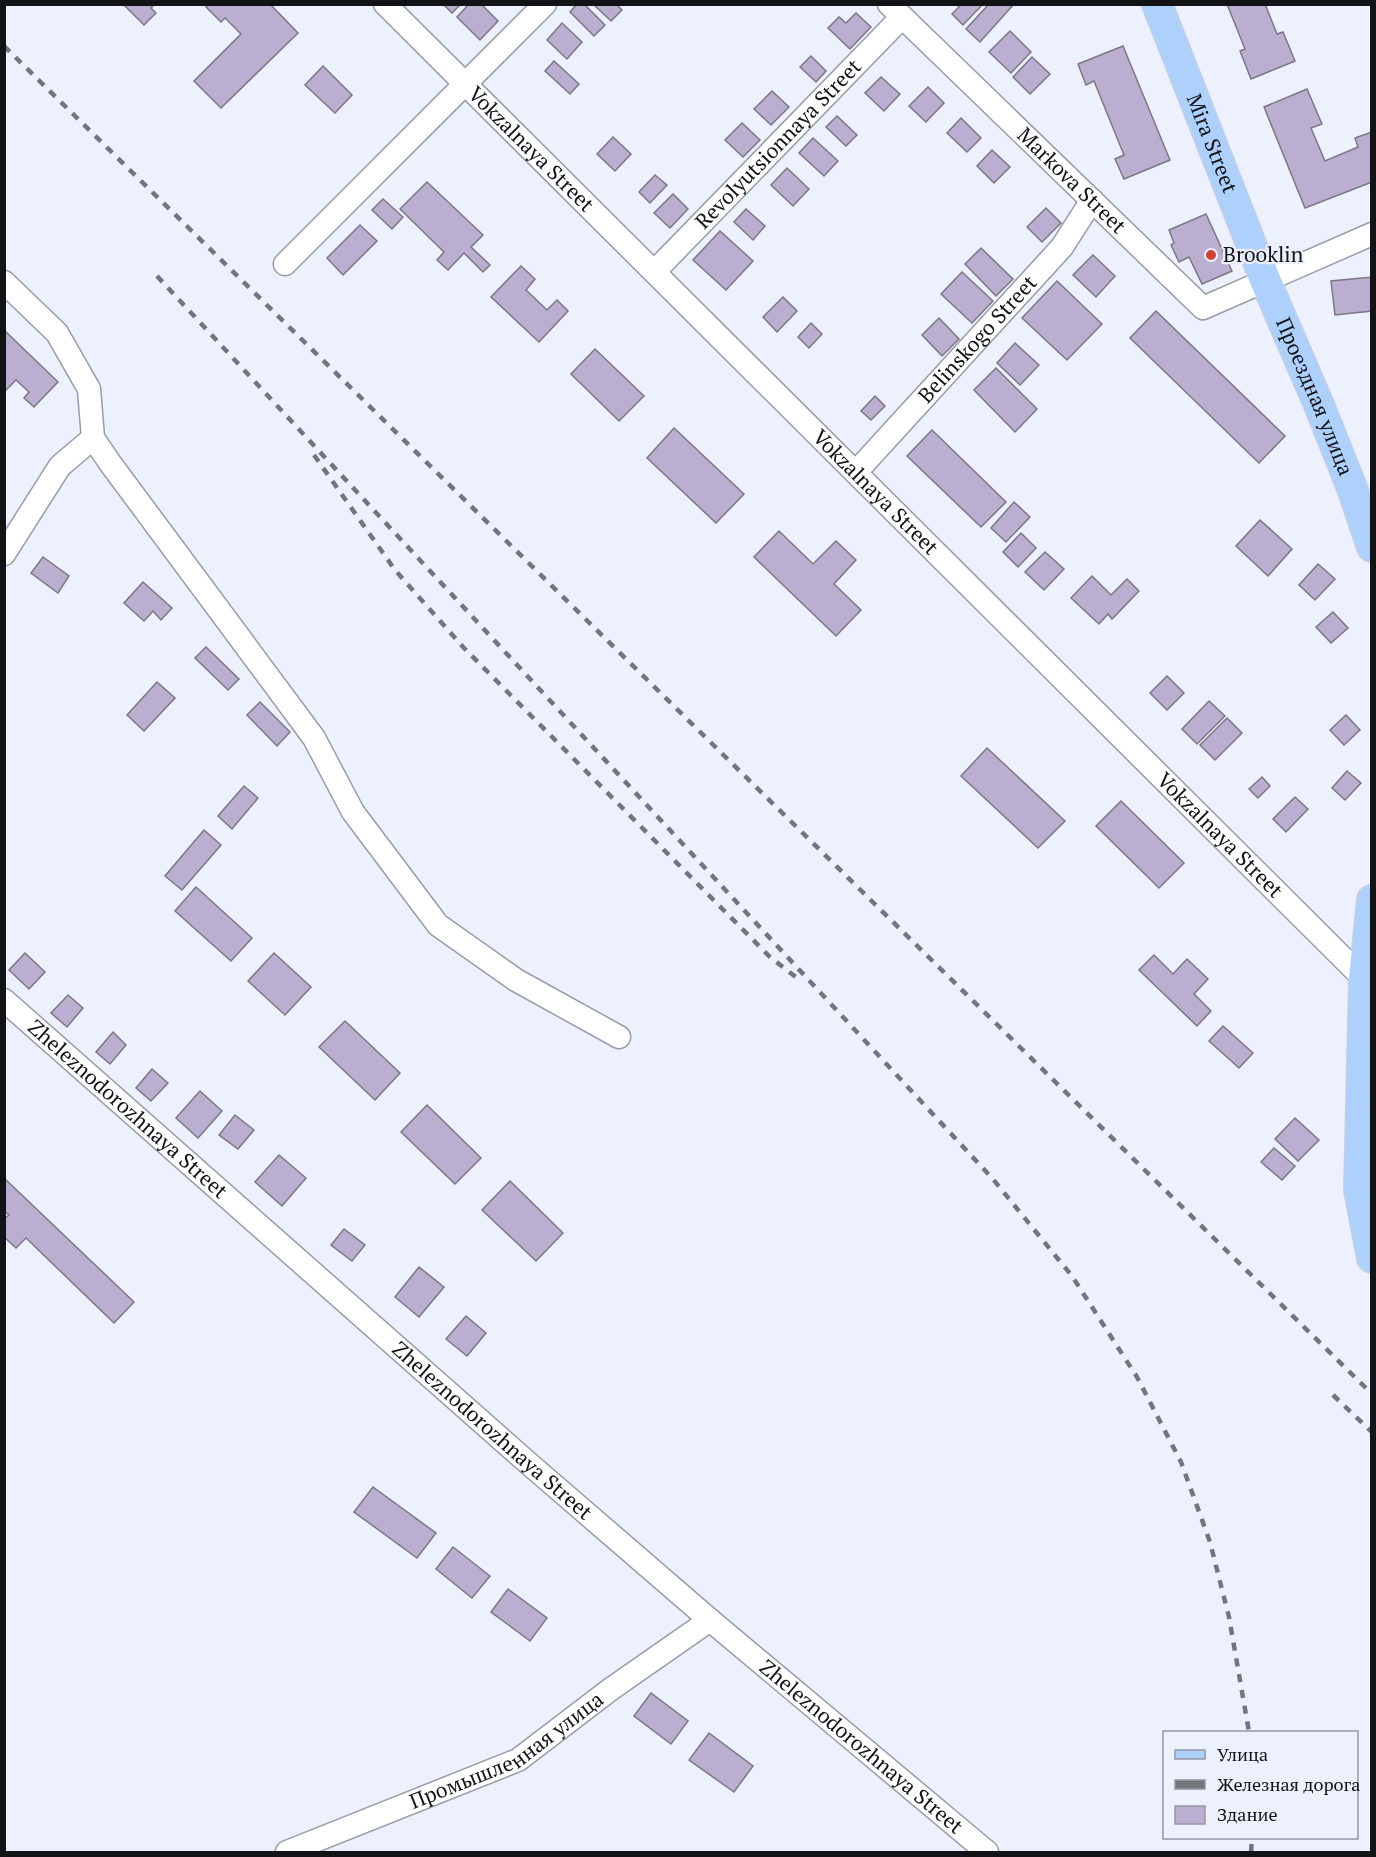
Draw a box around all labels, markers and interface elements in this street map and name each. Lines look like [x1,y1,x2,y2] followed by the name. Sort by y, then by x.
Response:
[689,52,867,235] street label: Revolyutsionnaya Street
[463,80,601,218] street label: Vokzalnaya Street
[1181,90,1245,197] street label: Mira Street
[1012,121,1133,239] street label: Markova Street
[1223,240,1304,268] place label: Brooklin
[1204,248,1218,262] marker: Brooklin
[911,269,1043,408] street label: Belinskogo Street
[1270,313,1361,480] street label: Проездная улица
[807,423,945,561] street label: Vokzalnaya Street
[1151,766,1290,904] street label: Vokzalnaya Street
[23,1013,234,1204] street label: Zheleznodorozhnaya Street
[387,1334,599,1526] street label: Zheleznodorozhnaya Street
[754,1653,970,1840] street label: Zheleznodorozhnaya Street
[405,1685,609,1815] street label: Промышленная улица
[1163,1731,1358,1839] legend
[1217,1742,1268,1766] text: Улица
[1217,1772,1360,1796] text: Железная дорога
[1217,1802,1277,1826] text: Здание

